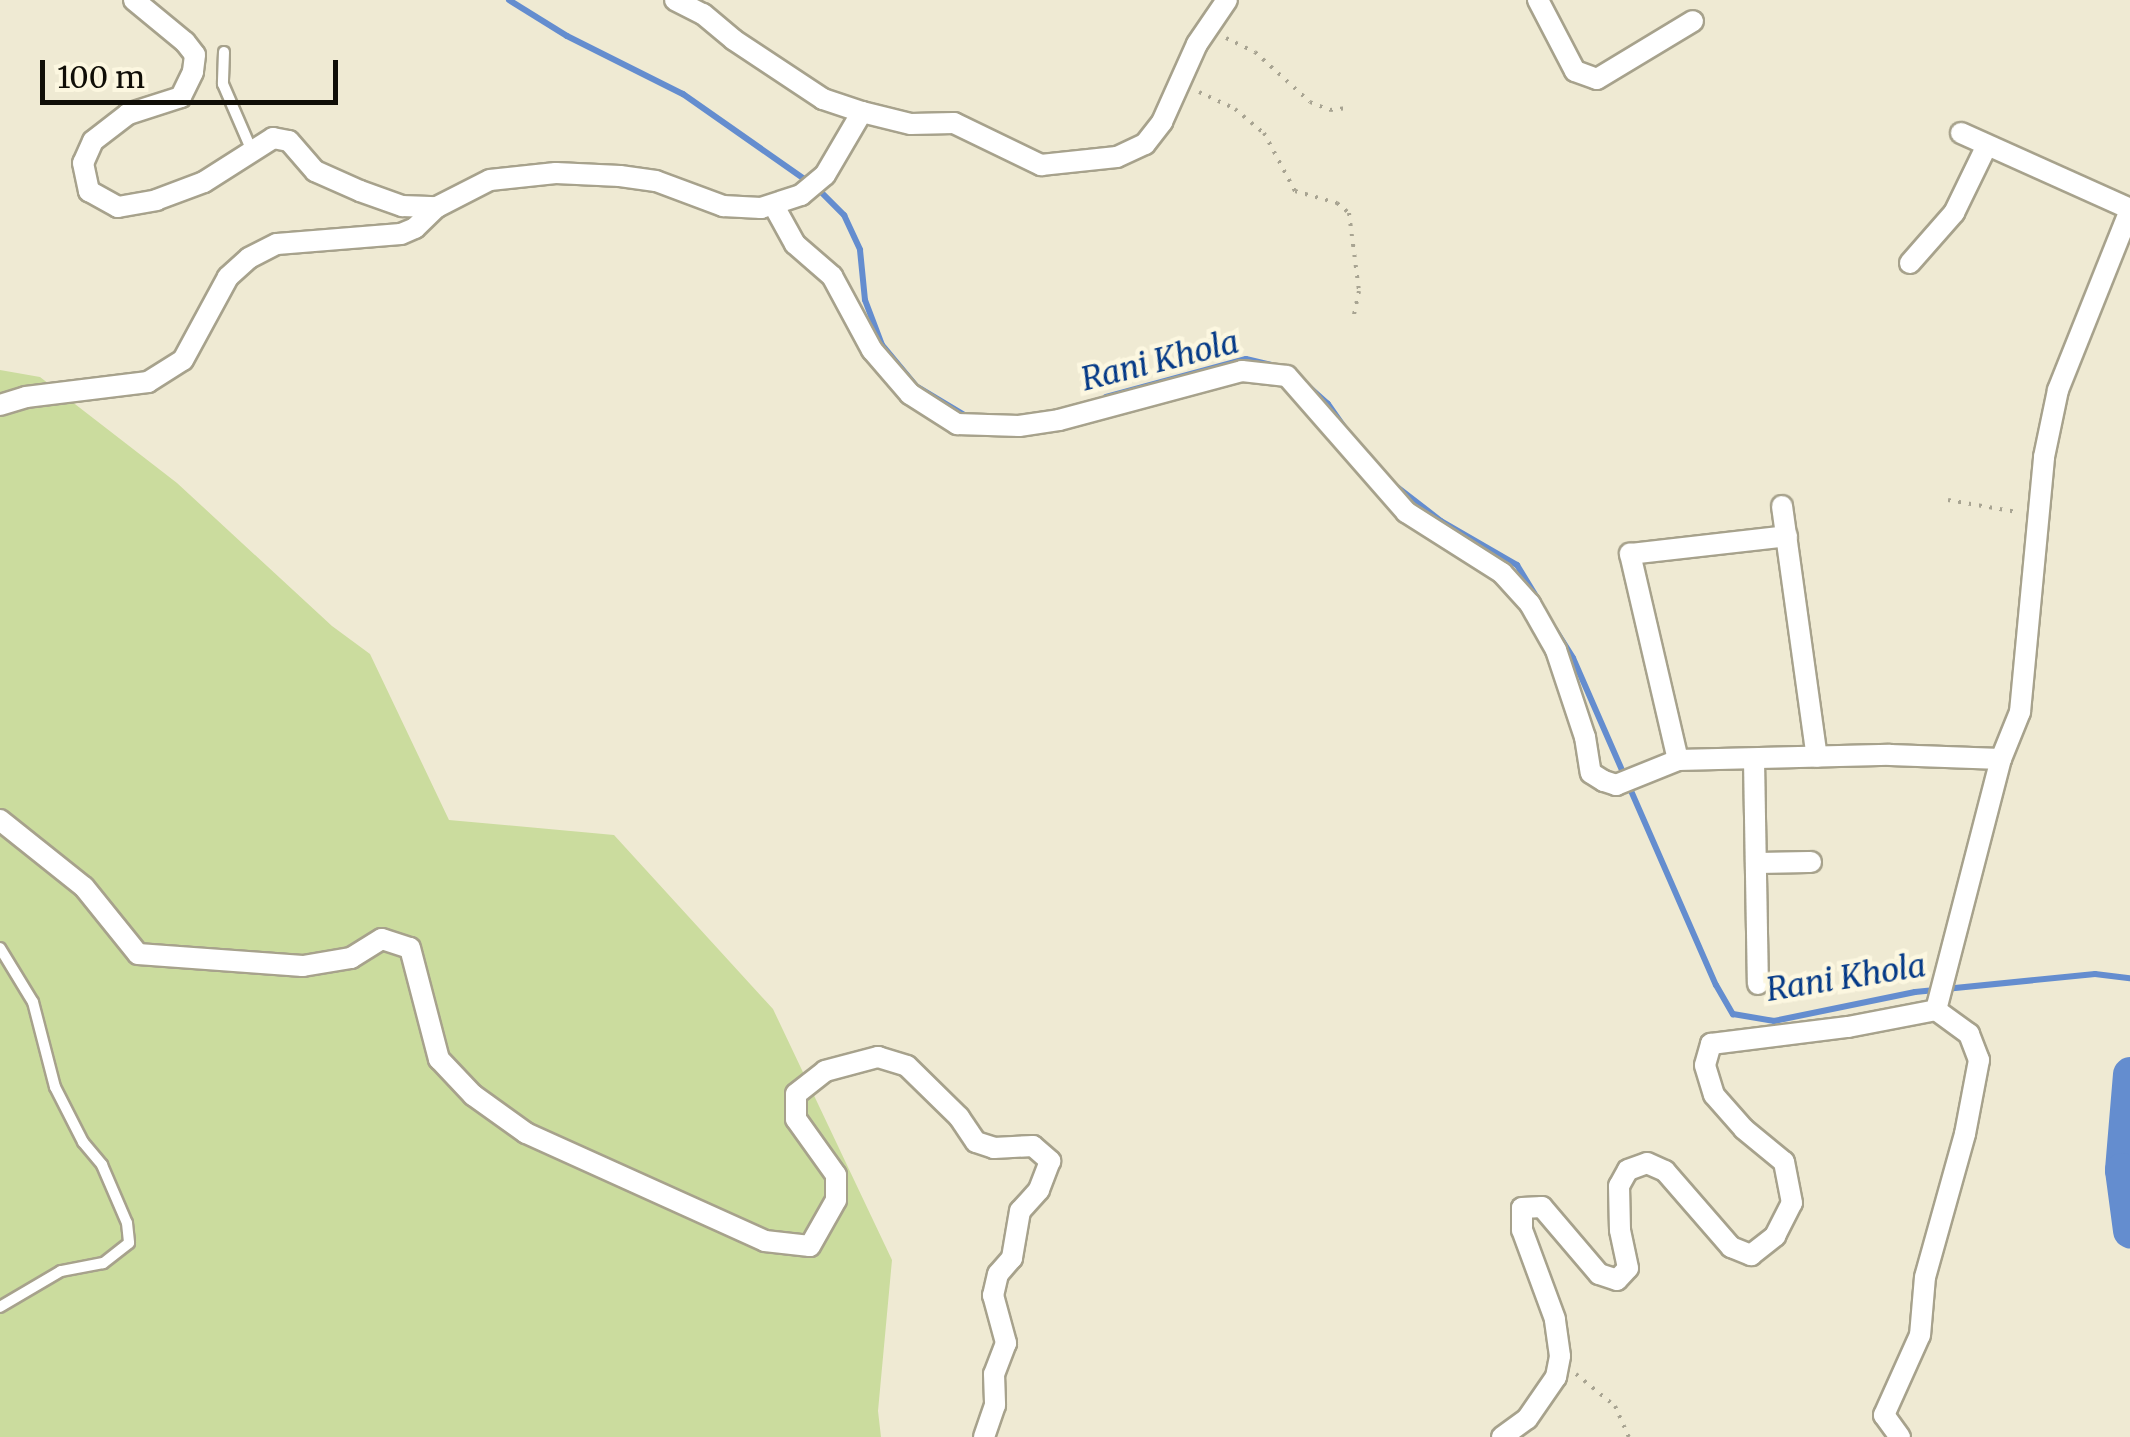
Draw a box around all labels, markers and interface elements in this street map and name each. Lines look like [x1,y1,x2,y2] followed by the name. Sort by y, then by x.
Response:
[45,40,342,102] scale bar
[57,58,145,96] text: 100 m
[1077,323,1243,399] water label: Rani Khola
[1764,946,1928,1010] water label: Rani Khola

